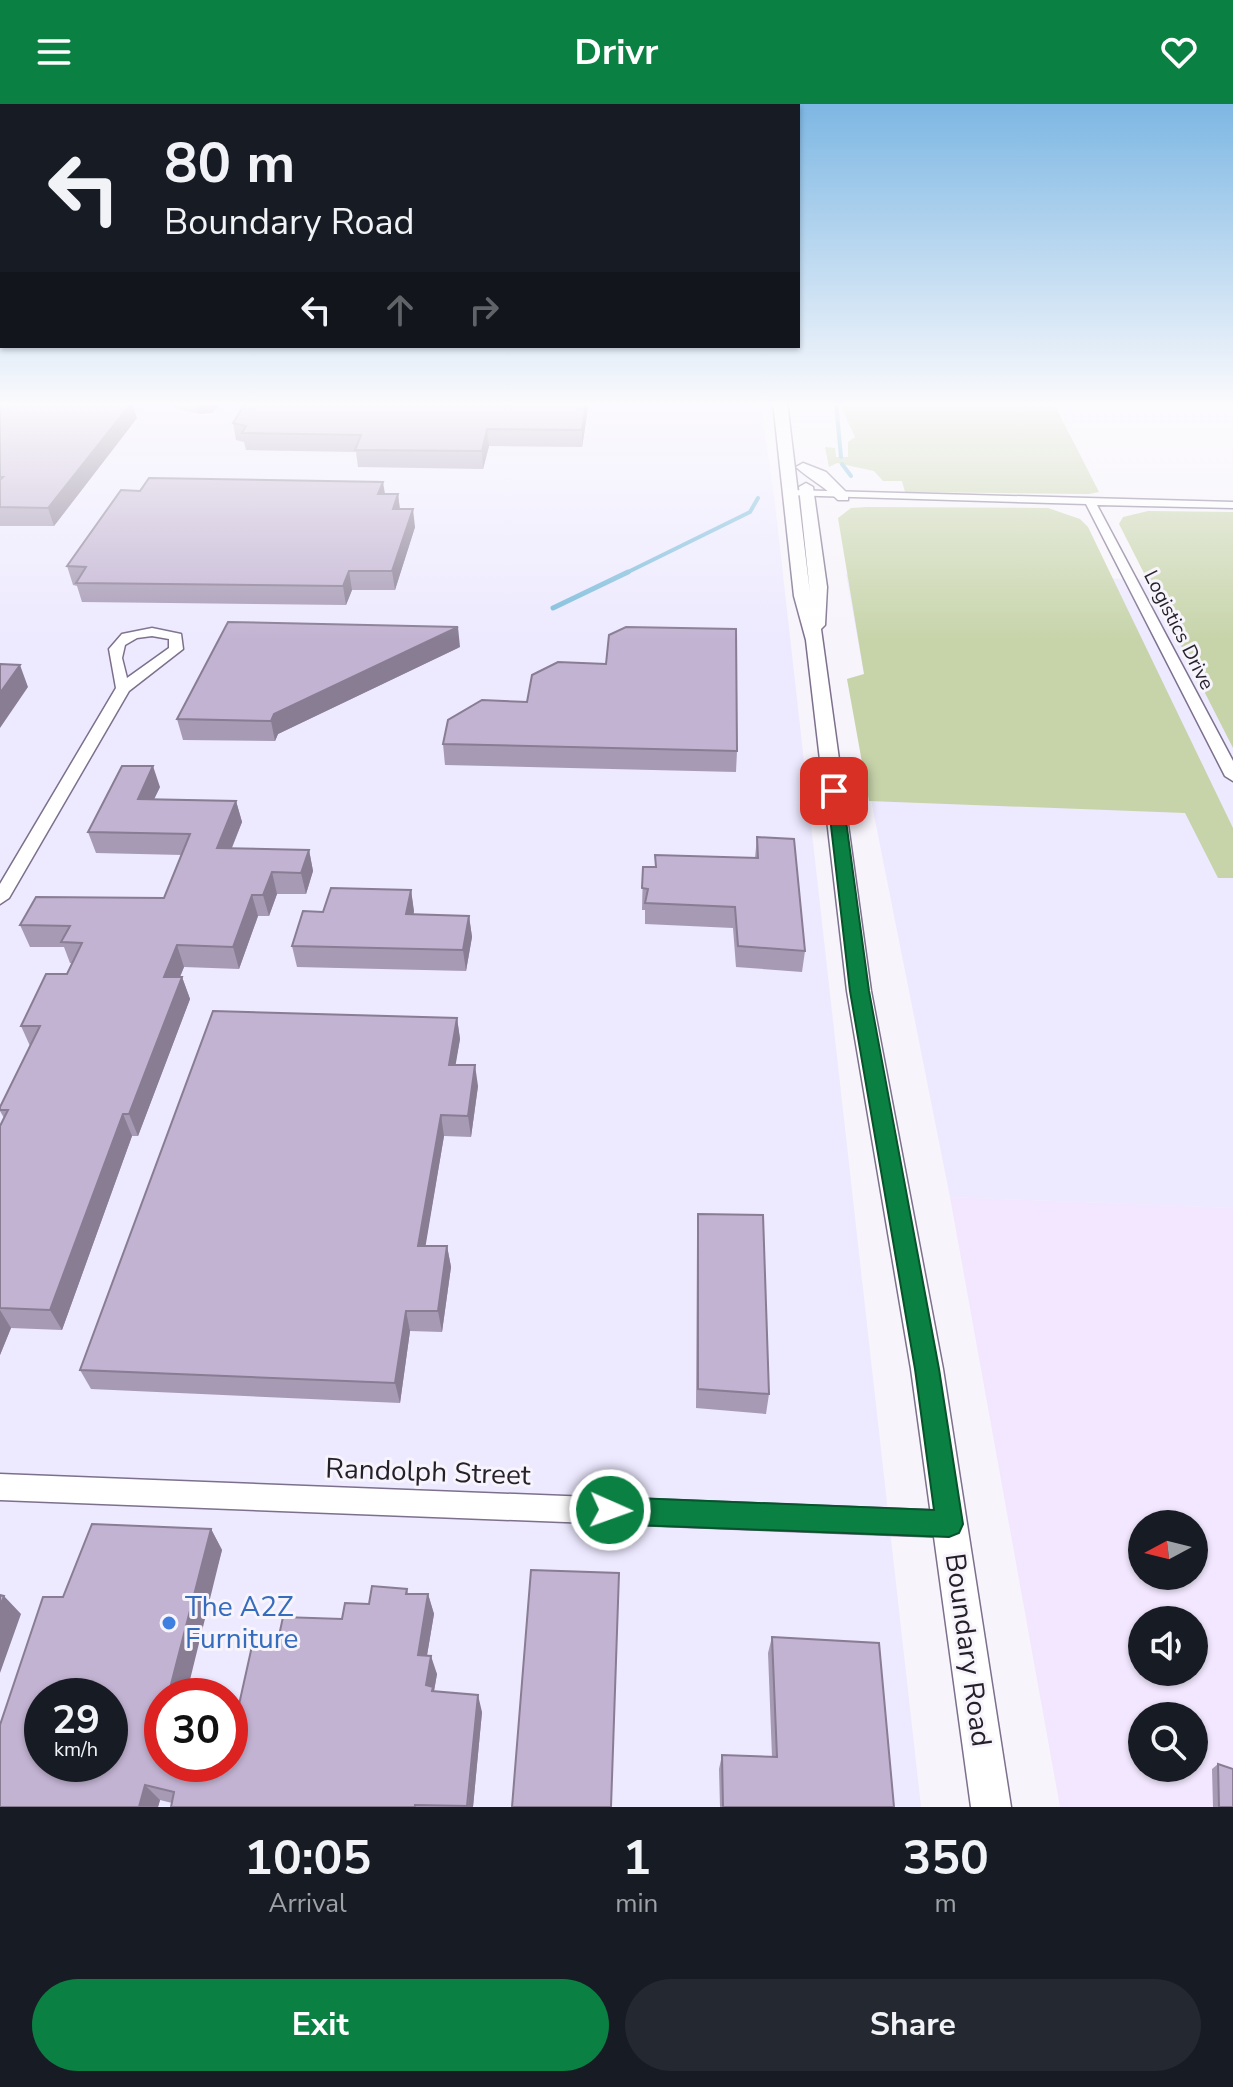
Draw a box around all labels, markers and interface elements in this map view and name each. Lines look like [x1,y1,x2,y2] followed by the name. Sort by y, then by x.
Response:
[575,28,658,77] text: Drivr
[32,30,76,74] icon: menu
[1157,30,1201,74] icon: heart
[164,125,295,202] text: 80 m
[32,136,136,240] icon: left
[164,198,415,247] text: Boundary Road
[294,288,338,332] icon: left
[378,288,422,332] icon: ahead
[462,288,506,332] icon: right
[1137,566,1221,694] street label: Logistics Drive
[800,757,868,825] pin
[812,769,856,813] icon: arrive
[325,1449,532,1495] street label: Randolph Street
[568,1468,652,1552] position arrow
[1128,1510,1208,1590] north arrow
[1128,1510,1208,1782] map controls
[936,1551,1000,1749] street label: Boundary Road
[185,1588,298,1658] place label: The A2Z Furniture
[1128,1606,1208,1686] button: sound
[160,1614,178,1632] marker: The A2Z Furniture
[144,1678,248,1782] speed limit sign: 30
[52,1693,100,1747] text: 29
[1128,1702,1208,1782] button: search
[54,1736,98,1763] text: km/h
[244,1825,371,1891] text: 10:05
[622,1825,651,1891] text: 1
[902,1825,989,1891] text: 350
[269,1886,347,1921] text: Arrival
[615,1886,658,1921] text: min
[935,1886,957,1921] text: m
[32,1979,609,2071] button: Exit
[625,1979,1201,2071] button: Share

